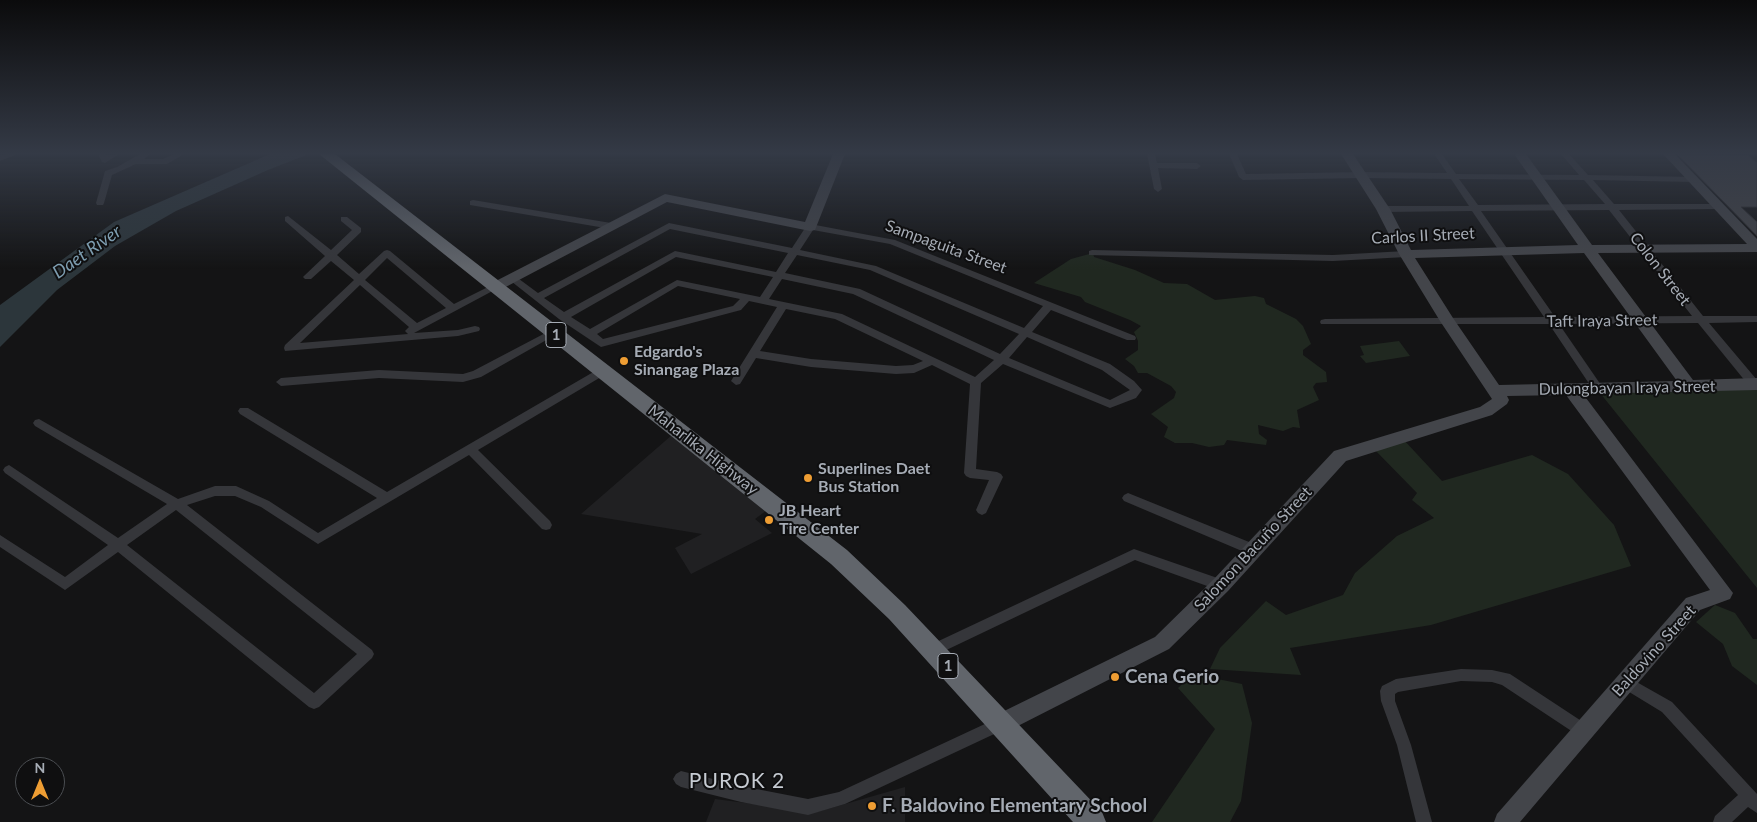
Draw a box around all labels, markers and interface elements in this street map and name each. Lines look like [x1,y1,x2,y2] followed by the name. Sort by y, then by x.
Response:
[883,216,1009,278] street label: Sampaguita Street
[49,221,125,283] water label: Daet River
[1371,224,1475,248] street label: Carlos II Street
[1625,229,1695,309] street label: Colon Street
[1547,310,1657,332] street label: Taft Iraya Street
[546,322,566,348] road number: 1
[634,342,739,380] place label: Edgardo's Sinangag Plaza
[618,355,630,367] marker: Edgardo's Sinangag Plaza
[1538,377,1716,399] street label: Dulongbayan Iraya Street
[644,401,762,499] street label: Maharlika Highway
[818,459,930,497] place label: Superlines Daet Bus Station
[802,472,814,484] marker: Superlines Daet Bus Station
[1190,483,1316,615] street label: Salomon Bacuño Street
[779,501,859,539] place label: JB Heart Tire Center
[763,514,775,526] marker: JB Heart Tire Center
[1608,601,1700,701] street label: Baldovino Street
[938,654,958,678] road number: 1
[1125,666,1219,688] place label: Cena Gerio
[1109,671,1121,683] marker: Cena Gerio
[15,757,65,807] north arrow
[35,759,45,776] text: N
[688,768,786,794] district label: PUROK 2
[882,795,1147,817] place label: F. Baldovino Elementary School
[866,800,878,812] marker: F. Baldovino Elementary School

